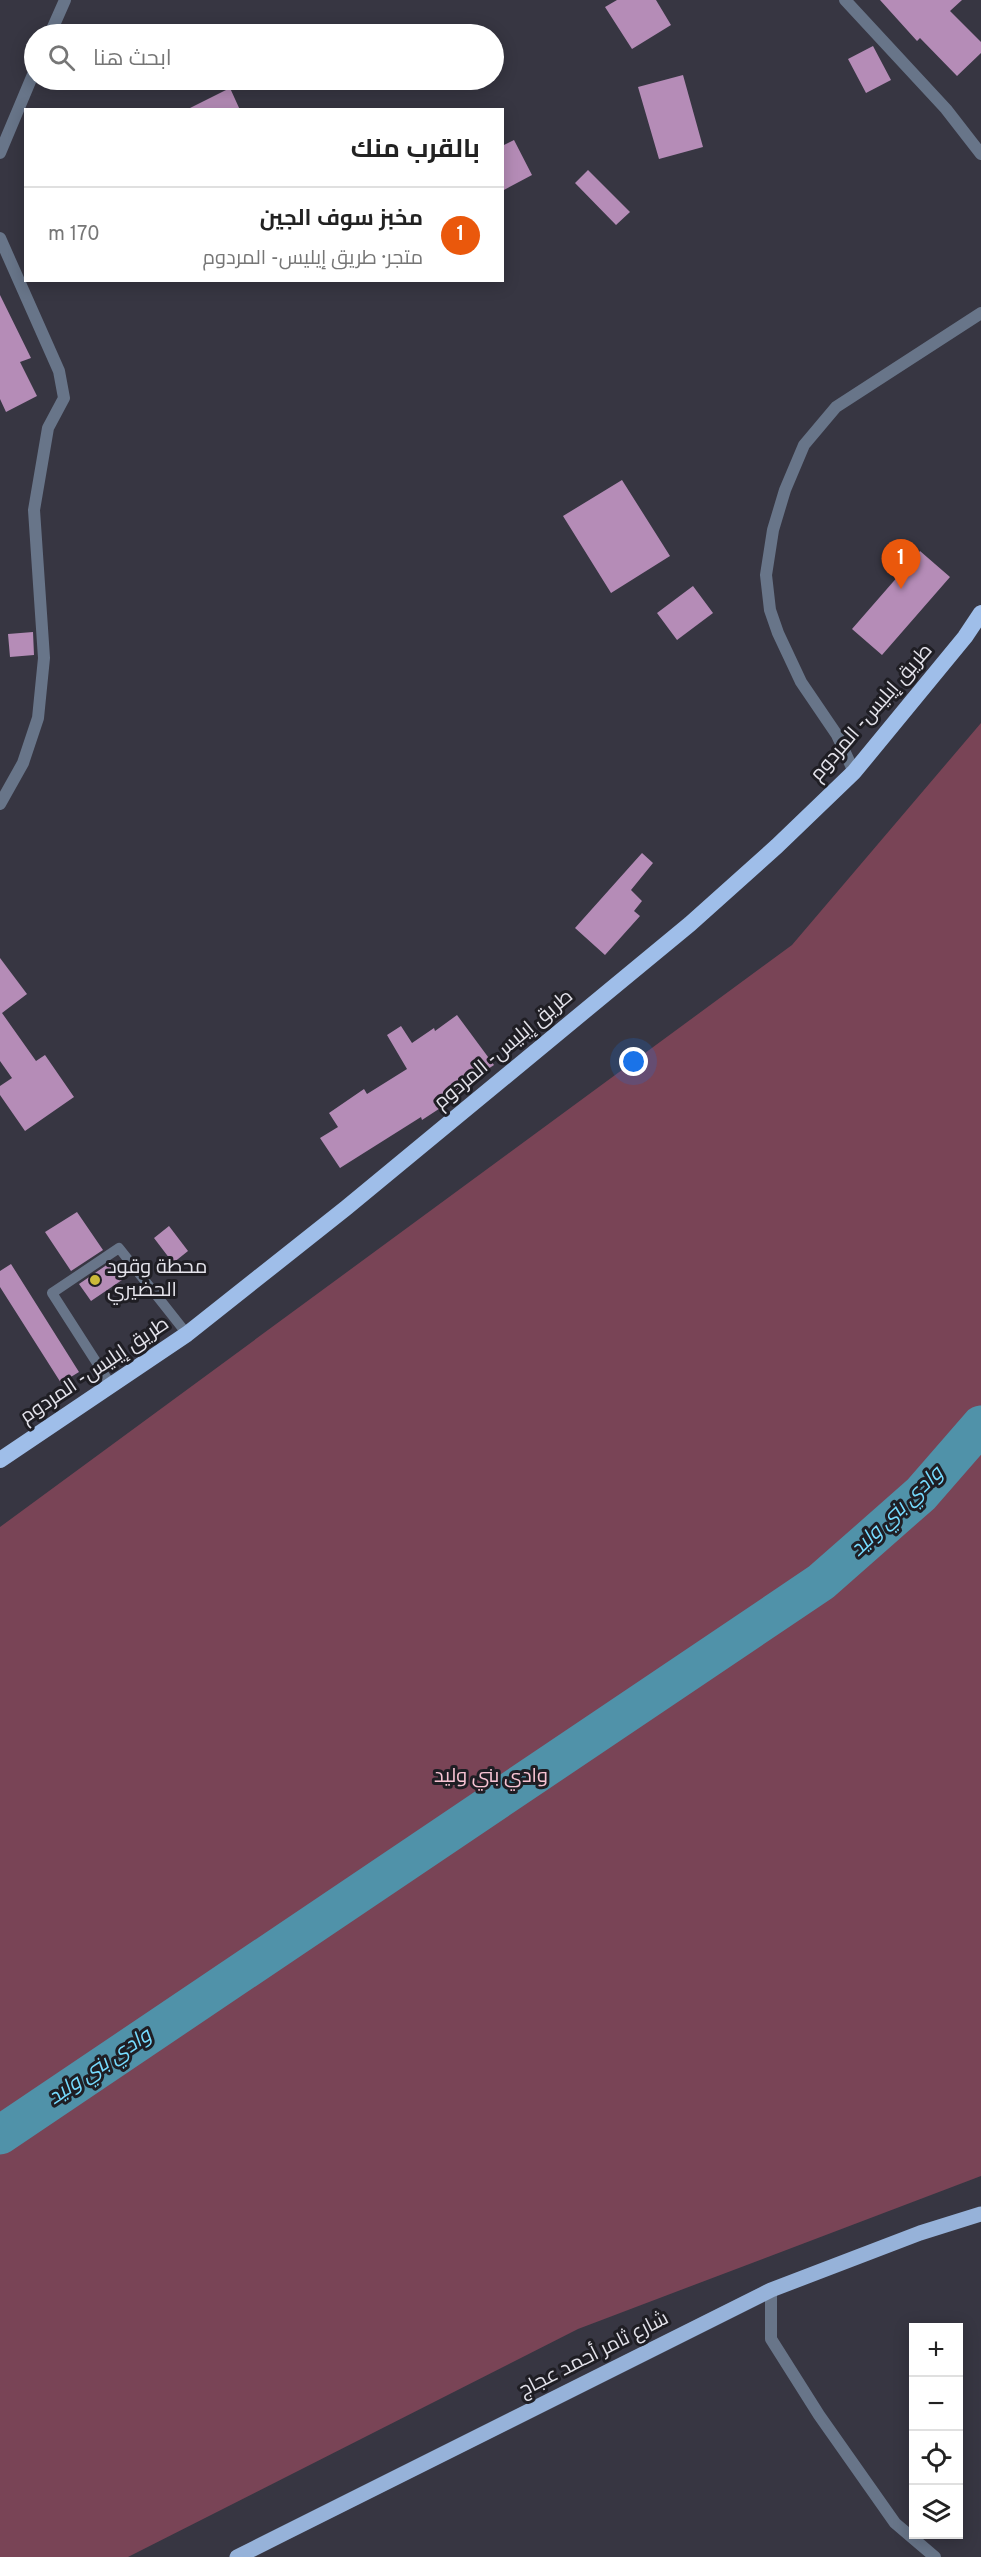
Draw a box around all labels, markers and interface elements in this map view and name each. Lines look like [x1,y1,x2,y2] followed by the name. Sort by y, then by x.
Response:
[24,24,504,90] search box
[45,41,78,74] icon: search
[93,46,172,73] text: ابحث هنا
[351,134,480,167] text: بالقرب منك
[260,206,423,233] text: مخبز سوف الجين
[48,222,100,248] text: 170 m
[457,222,465,248] text: 1
[203,246,423,272] text: متجر · طريق إيليس- المردوم
[882,540,920,589] pin: 1
[805,639,939,787] street label: طريق إيليس- المردوم
[429,984,579,1116] street label: طريق إيليس- المردوم
[619,1047,648,1076] your location
[107,1255,207,1305] place label: محطة وقود الحضيري
[88,1273,102,1287] marker: محطة وقود الحضيري
[16,1312,174,1430] street label: طريق إيليس- المردوم
[845,1460,952,1565] water label: وادي بني وليد
[434,1764,548,1791] park label: وادي بني وليد
[43,2022,159,2113] water label: وادي بني وليد
[514,2305,673,2404] street label: شارع ثامر أحمد عجاج
[909,2323,963,2539] map controls
[909,2323,963,2377] button: +
[909,2377,963,2431] button: −
[909,2431,963,2485] button: locate
[909,2485,963,2539] button: layers

